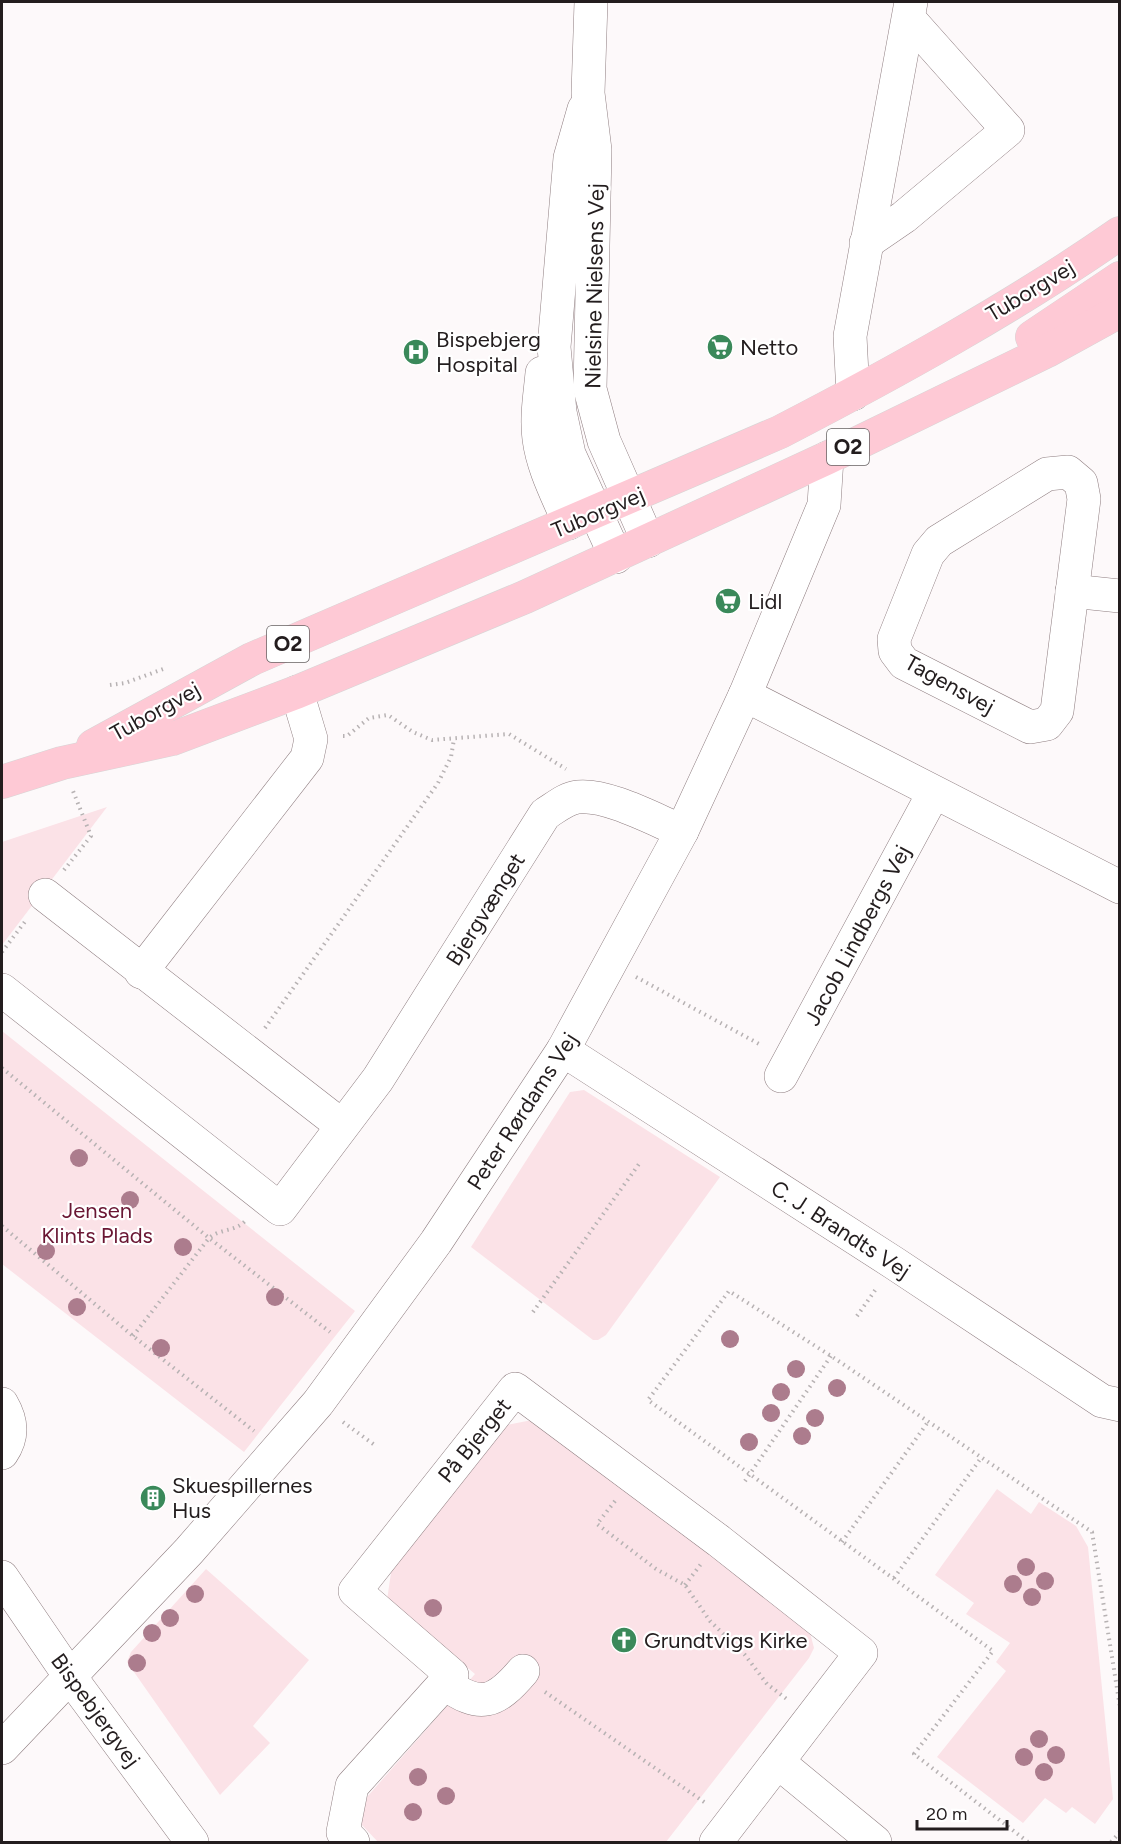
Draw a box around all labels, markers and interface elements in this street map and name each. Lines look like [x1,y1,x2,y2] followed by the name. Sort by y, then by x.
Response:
[579,183,610,389] street label: Nielsine Nielsens Vej
[981,253,1079,327] street label: Tuborgvej
[436,326,541,378] place label: Bispebjerg Hospital
[705,332,735,362] supermarket icon: Netto
[740,334,798,361] place label: Netto
[401,337,431,367] hospital icon: Bispebjerg Hospital
[827,429,869,465] road number: O2
[548,481,649,544] street label: Tuborgvej
[713,586,743,616] supermarket icon: Lidl
[748,588,782,615] place label: Lidl
[267,626,309,662] road number: O2
[900,649,999,720] street label: Tagensvej
[106,676,205,747] street label: Tuborgvej
[798,840,916,1030] street label: Jacob Lindbergs Vej
[440,848,531,971] street label: Bjergvænget
[461,1027,583,1195] street label: Peter Rørdams Vej
[766,1174,916,1285] street label: C. J. Brandts Vej
[41,1197,153,1249] park label: Jensen Klints Plads
[432,1392,517,1488] street label: På Bjerget
[172,1472,313,1524] place label: Skuespillernes Hus
[138,1483,168,1513] building icon: Skuespillernes Hus
[609,1625,639,1655] church icon: Grundtvigs Kirke
[644,1627,807,1654] place label: Grundtvigs Kirke
[45,1648,146,1772] street label: Bispebjergvej
[917,1793,1007,1831] scale bar
[926,1803,967,1825] text: 20 m

